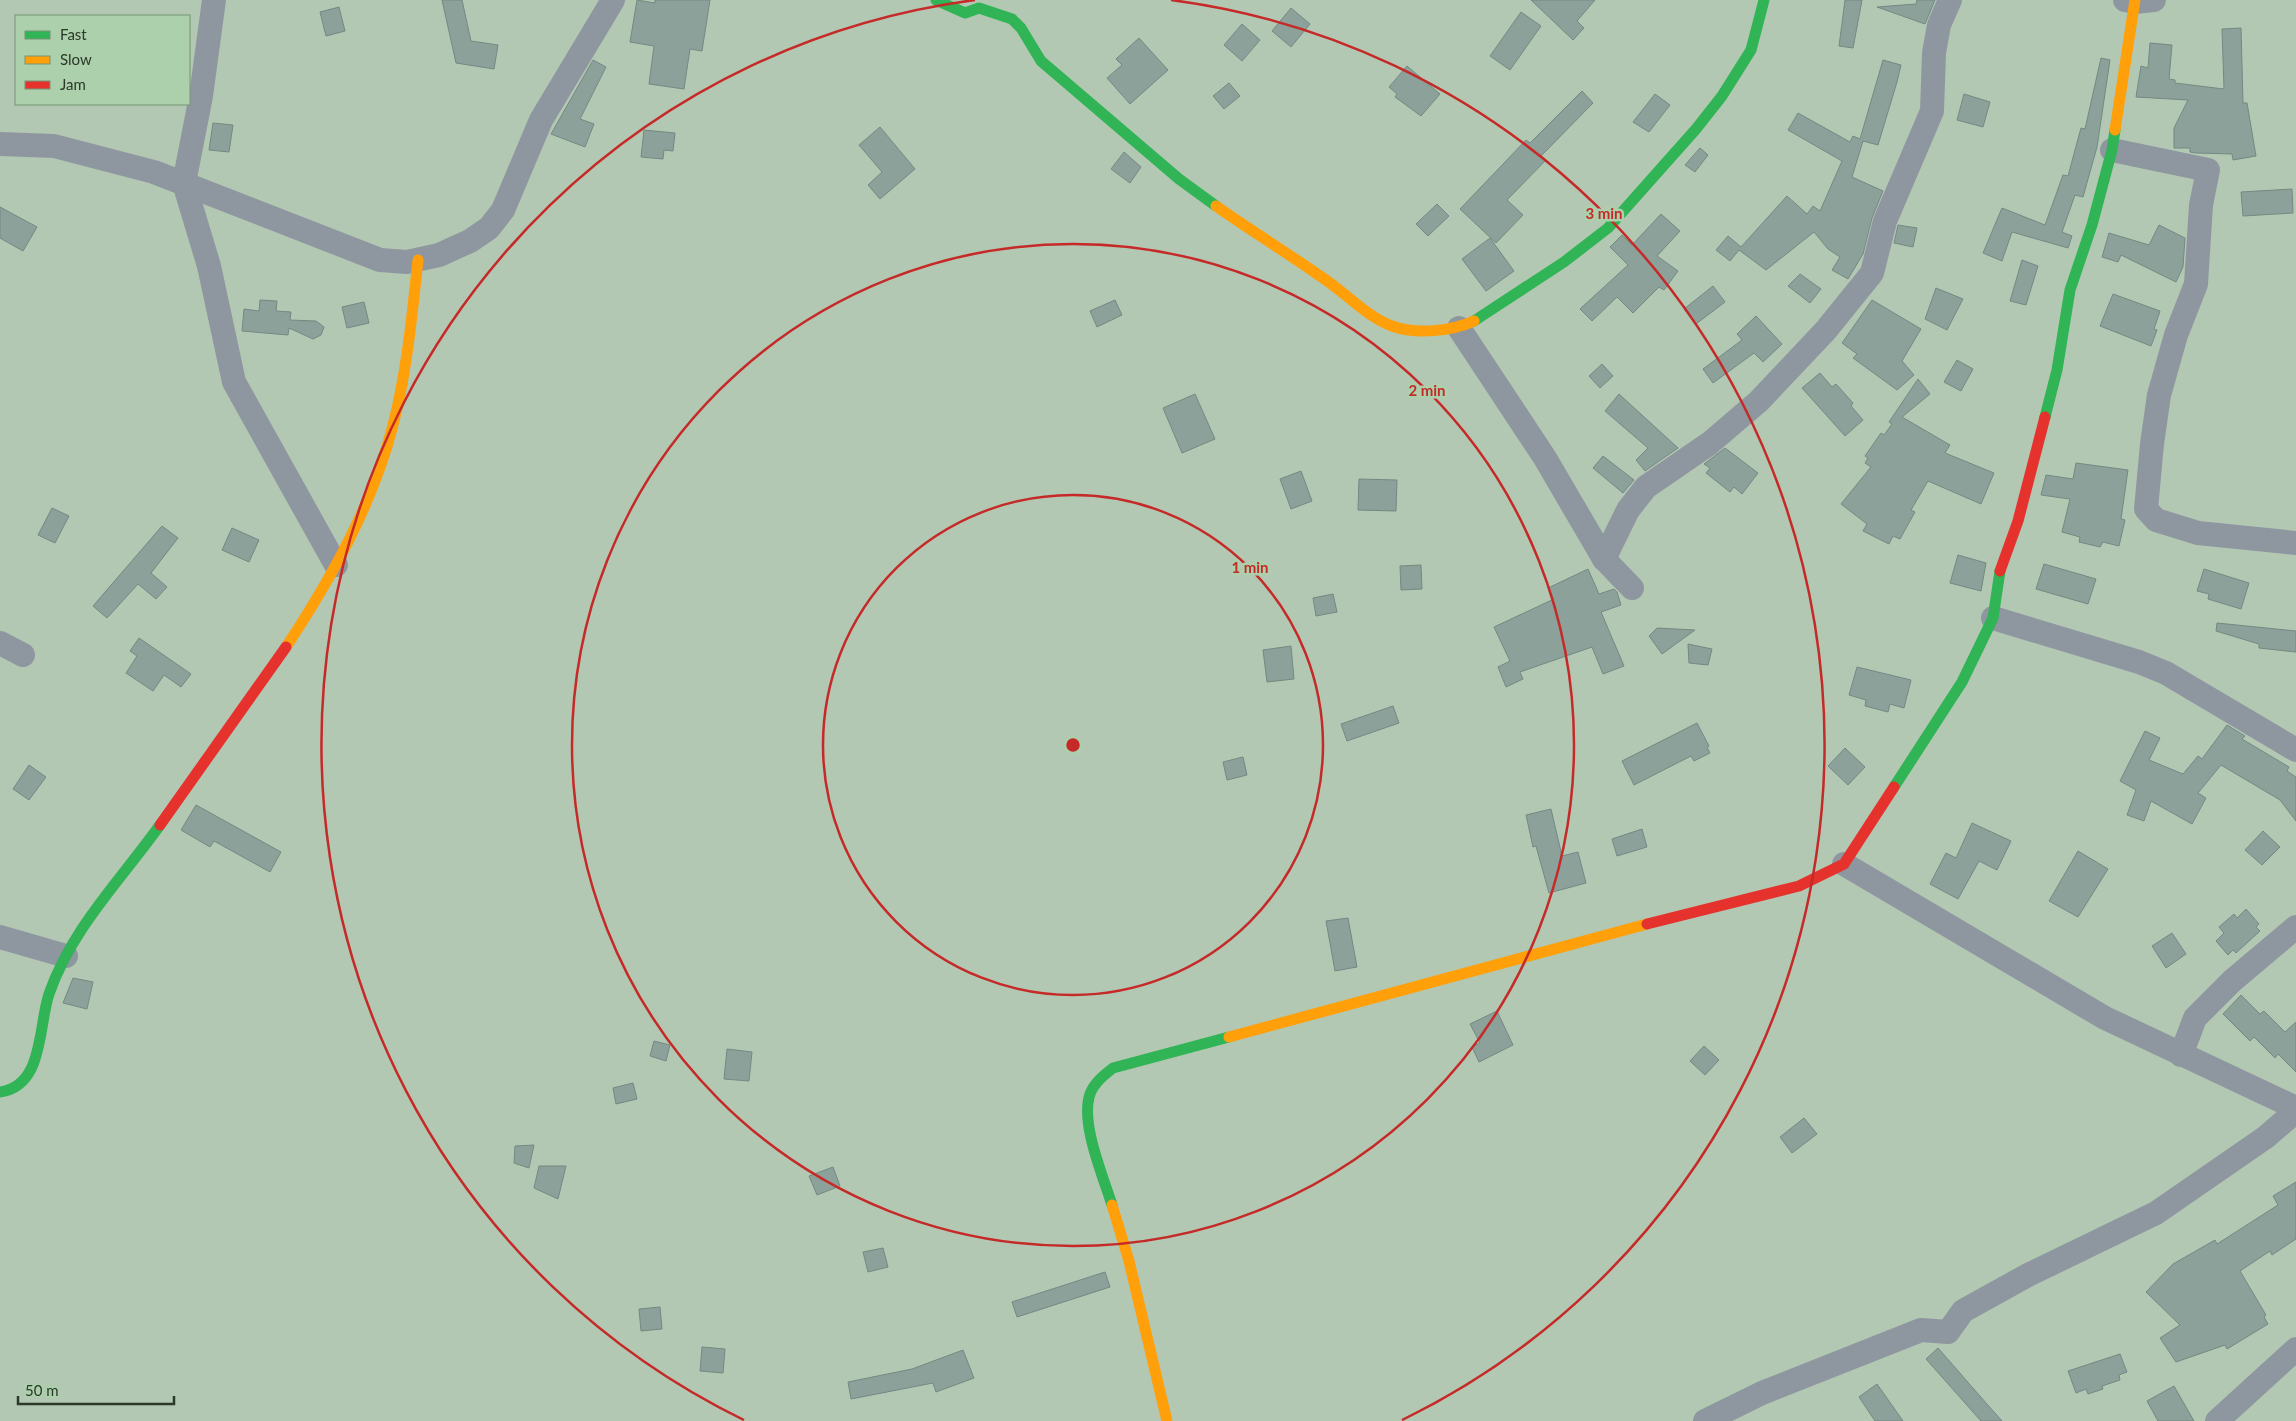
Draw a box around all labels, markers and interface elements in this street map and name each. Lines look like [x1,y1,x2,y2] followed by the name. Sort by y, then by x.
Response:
[15,15,190,105] legend
[60,25,87,43] text: Fast
[60,50,92,68] text: Slow
[60,75,86,93] text: Jam
[1585,204,1623,222] text: 3 min
[1408,381,1446,399] text: 2 min
[1231,558,1269,576] text: 1 min
[1064,736,1082,754] centre of rings
[18,1374,174,1406] scale bar
[25,1381,59,1399] text: 50 m

